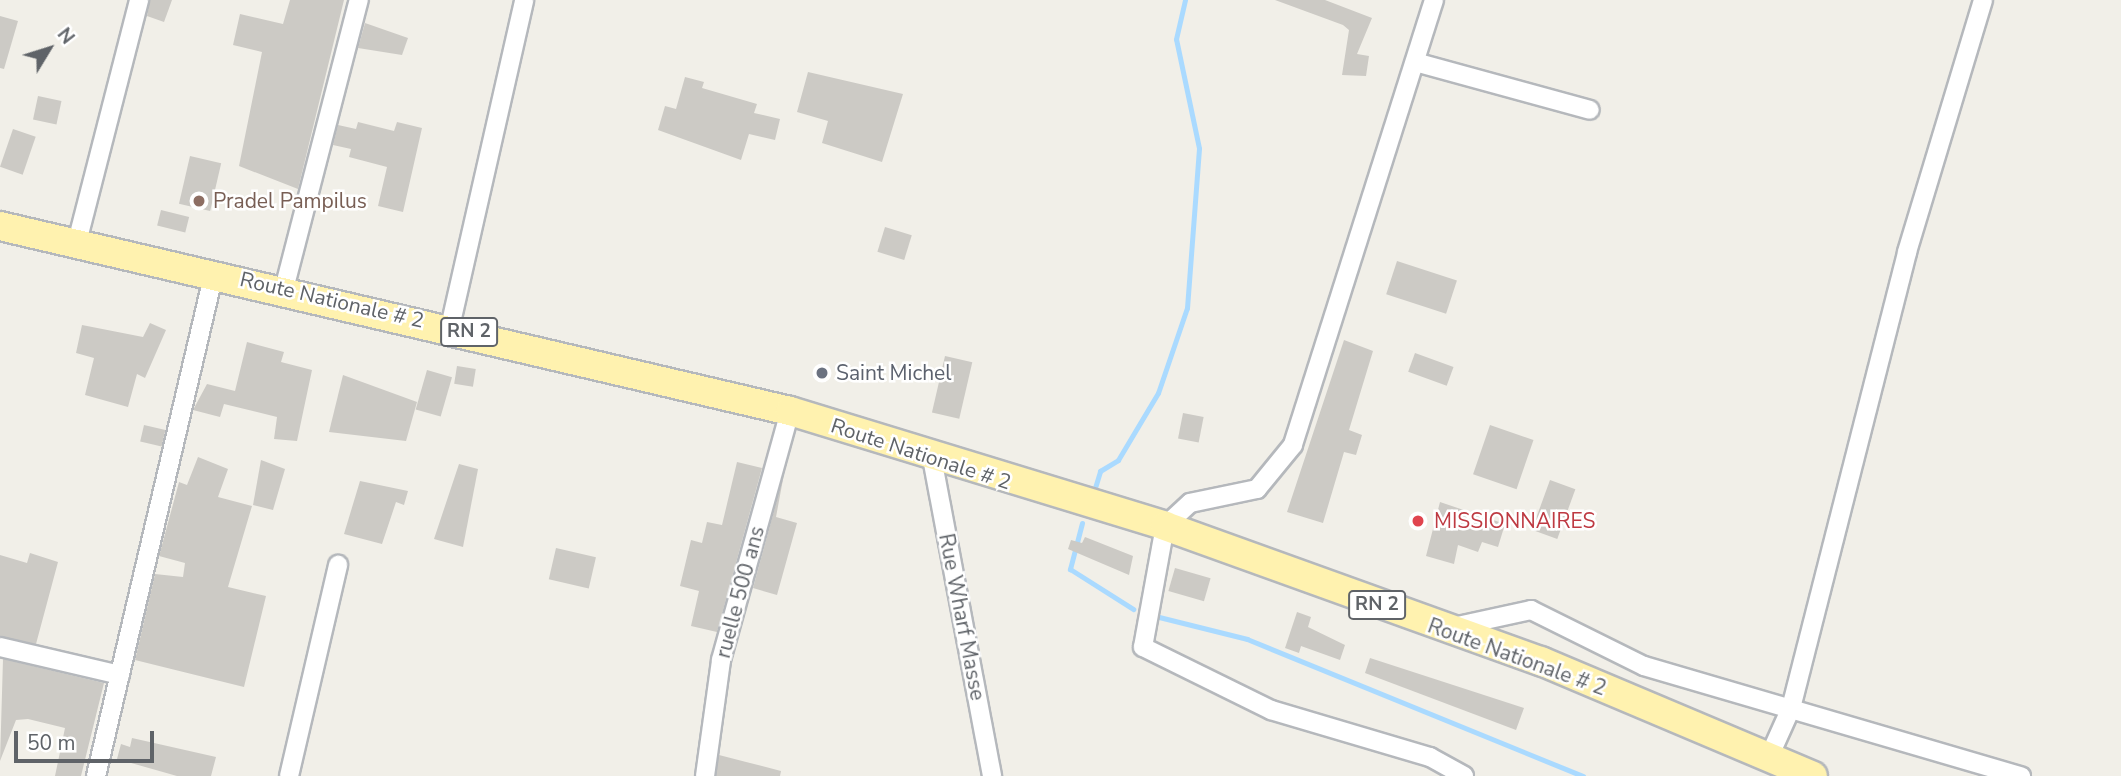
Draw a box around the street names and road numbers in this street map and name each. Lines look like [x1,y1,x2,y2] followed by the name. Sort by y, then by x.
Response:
[238,267,426,333] street label: Route Nationale # 2
[439,316,499,348] road number: RN 2
[828,413,1014,495] street label: Route Nationale # 2
[710,523,770,661] street label: ruelle 500 ans
[933,531,991,703] street label: Rue Wharf Masse
[1347,590,1407,620] road number: RN 2
[1424,613,1610,701] street label: Route Nationale # 2

